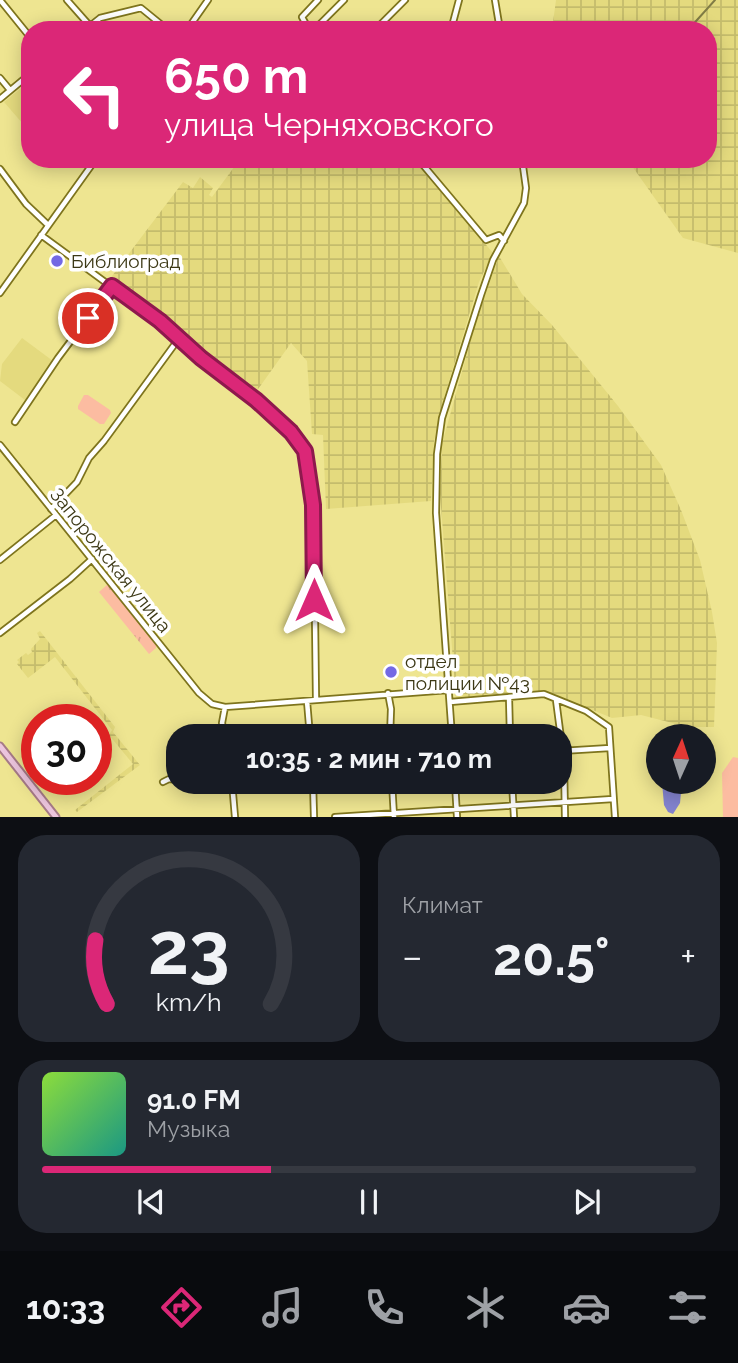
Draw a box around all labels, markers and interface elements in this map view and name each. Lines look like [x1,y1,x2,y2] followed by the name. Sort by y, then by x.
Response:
[164,47,308,104] text: 650 m
[49,49,140,140] icon: left
[164,106,494,143] text: улица Черняховского
[71,250,180,272] place label: Библиоград
[49,253,65,269] marker: Библиоград
[58,288,118,348] pin
[69,299,107,337] icon: arrive
[46,483,176,637] street label: Запорожская улица
[277,563,351,637] position arrow
[405,650,530,694] place label: отдел полиции №43
[383,664,399,680] marker: отдел полиции №43
[21,704,112,795] speed limit sign: 30
[646,724,716,794] north arrow
[646,724,716,794] map controls
[246,744,492,774] text: 10:35 · 2 мин · 710 m
[402,891,483,918] text: Климат
[148,907,230,992] text: 23
[493,926,610,987] text: 20.5°
[402,934,422,979] text: −
[680,934,696,979] text: +
[156,987,222,1017] text: km/h
[147,1085,241,1115] text: 91.0 FM
[147,1115,230,1142] text: Музыка
[132,1183,170,1221] icon: previous
[350,1183,388,1221] icon: pause
[568,1183,606,1221] icon: next
[157,1283,206,1332] icon: directions
[258,1283,307,1332] icon: music
[360,1283,409,1332] icon: phone
[461,1283,510,1332] icon: climate
[562,1283,611,1332] icon: car
[663,1283,712,1332] icon: filters
[26,1289,105,1326] text: 10:33

